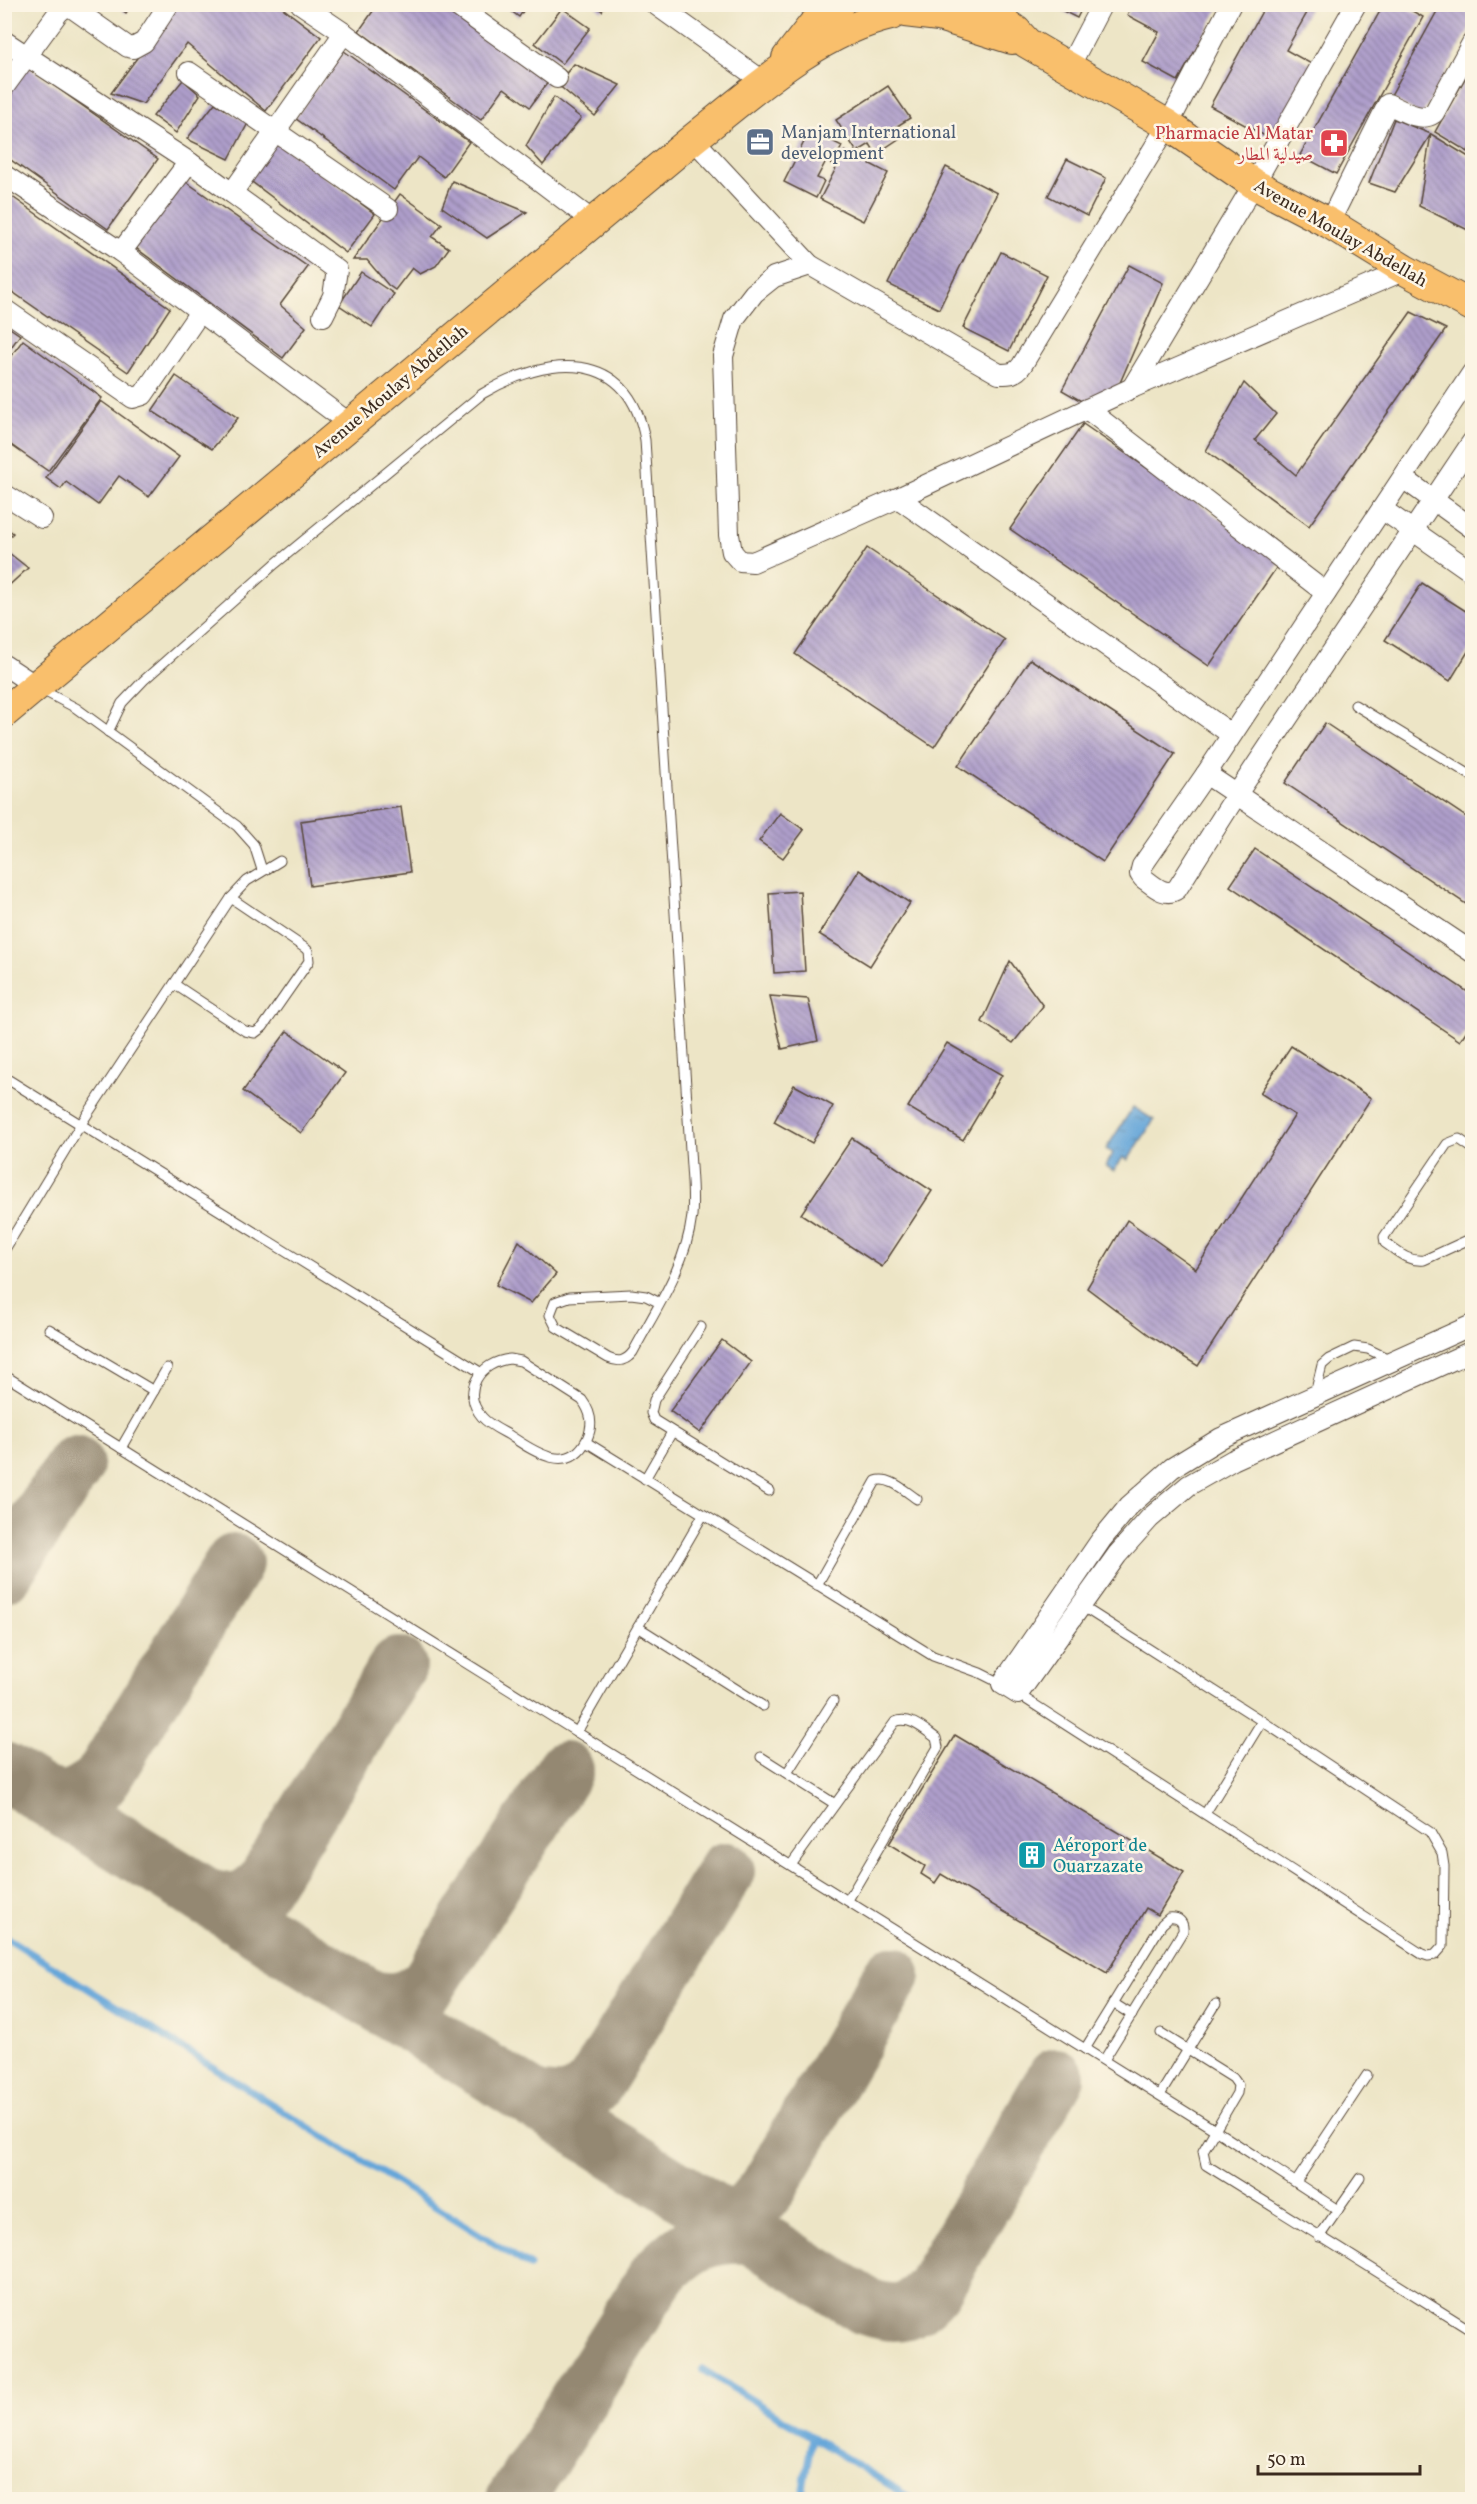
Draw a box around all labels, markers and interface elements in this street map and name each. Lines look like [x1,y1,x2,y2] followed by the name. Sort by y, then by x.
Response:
[781,121,956,167] place label: Manjam International development
[1155,122,1313,168] place label: Pharmacie Al Matar صيدلية المطار
[744,126,776,158] office icon: Manjam International development
[1318,127,1350,159] pharmacy icon: Pharmacie Al Matar صيدلية المطار
[1249,174,1432,294] street label: Avenue Moulay Abdellah
[308,319,475,465] street label: Avenue Moulay Abdellah
[1053,1834,1147,1880] place label: Aéroport de Ouarzazate
[1016,1839,1048,1871] building icon: Aéroport de Ouarzazate
[1258,2438,1420,2476] scale bar
[1267,2448,1306,2473] text: 50 m

